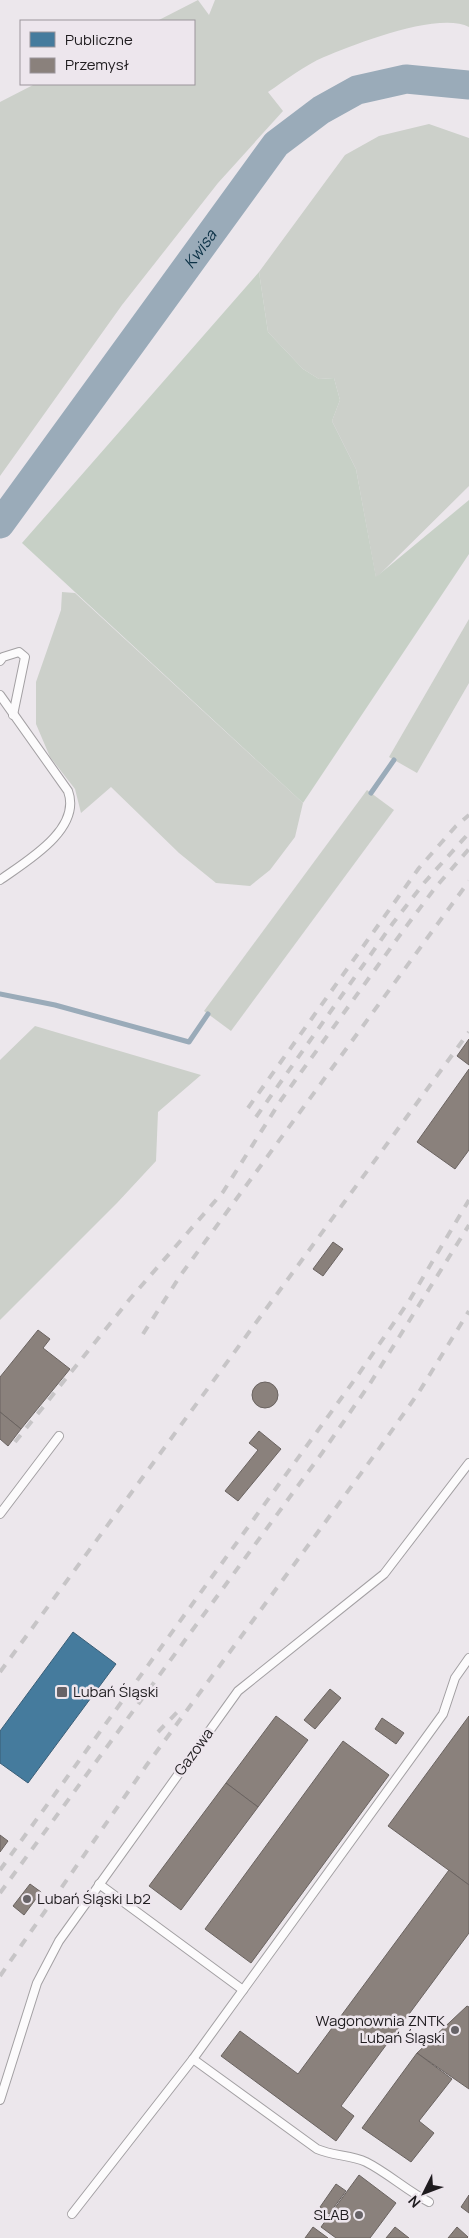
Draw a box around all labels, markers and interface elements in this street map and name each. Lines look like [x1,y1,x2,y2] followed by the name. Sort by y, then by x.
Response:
[20,20,195,85] legend
[65,29,133,50] text: Publiczne
[65,54,130,75] text: Przemysł
[178,224,222,273] water label: Kwisa
[73,1681,159,1702] place label: Lubań Śląski
[55,1685,69,1699] marker: Lubań Śląski
[169,1724,218,1780] street label: Gazowa
[37,1888,151,1909] place label: Lubań Śląski Lb2
[21,1893,33,1905] marker: Lubań Śląski Lb2
[316,2010,445,2048] place label: Wagonownia ZNTK Lubań Śląski
[449,2024,461,2036] marker: Wagonownia ZNTK Lubań Śląski
[399,2168,449,2218] north arrow
[404,2192,424,2212] text: N
[313,2204,349,2225] place label: SLAB
[353,2209,365,2221] marker: SLAB

